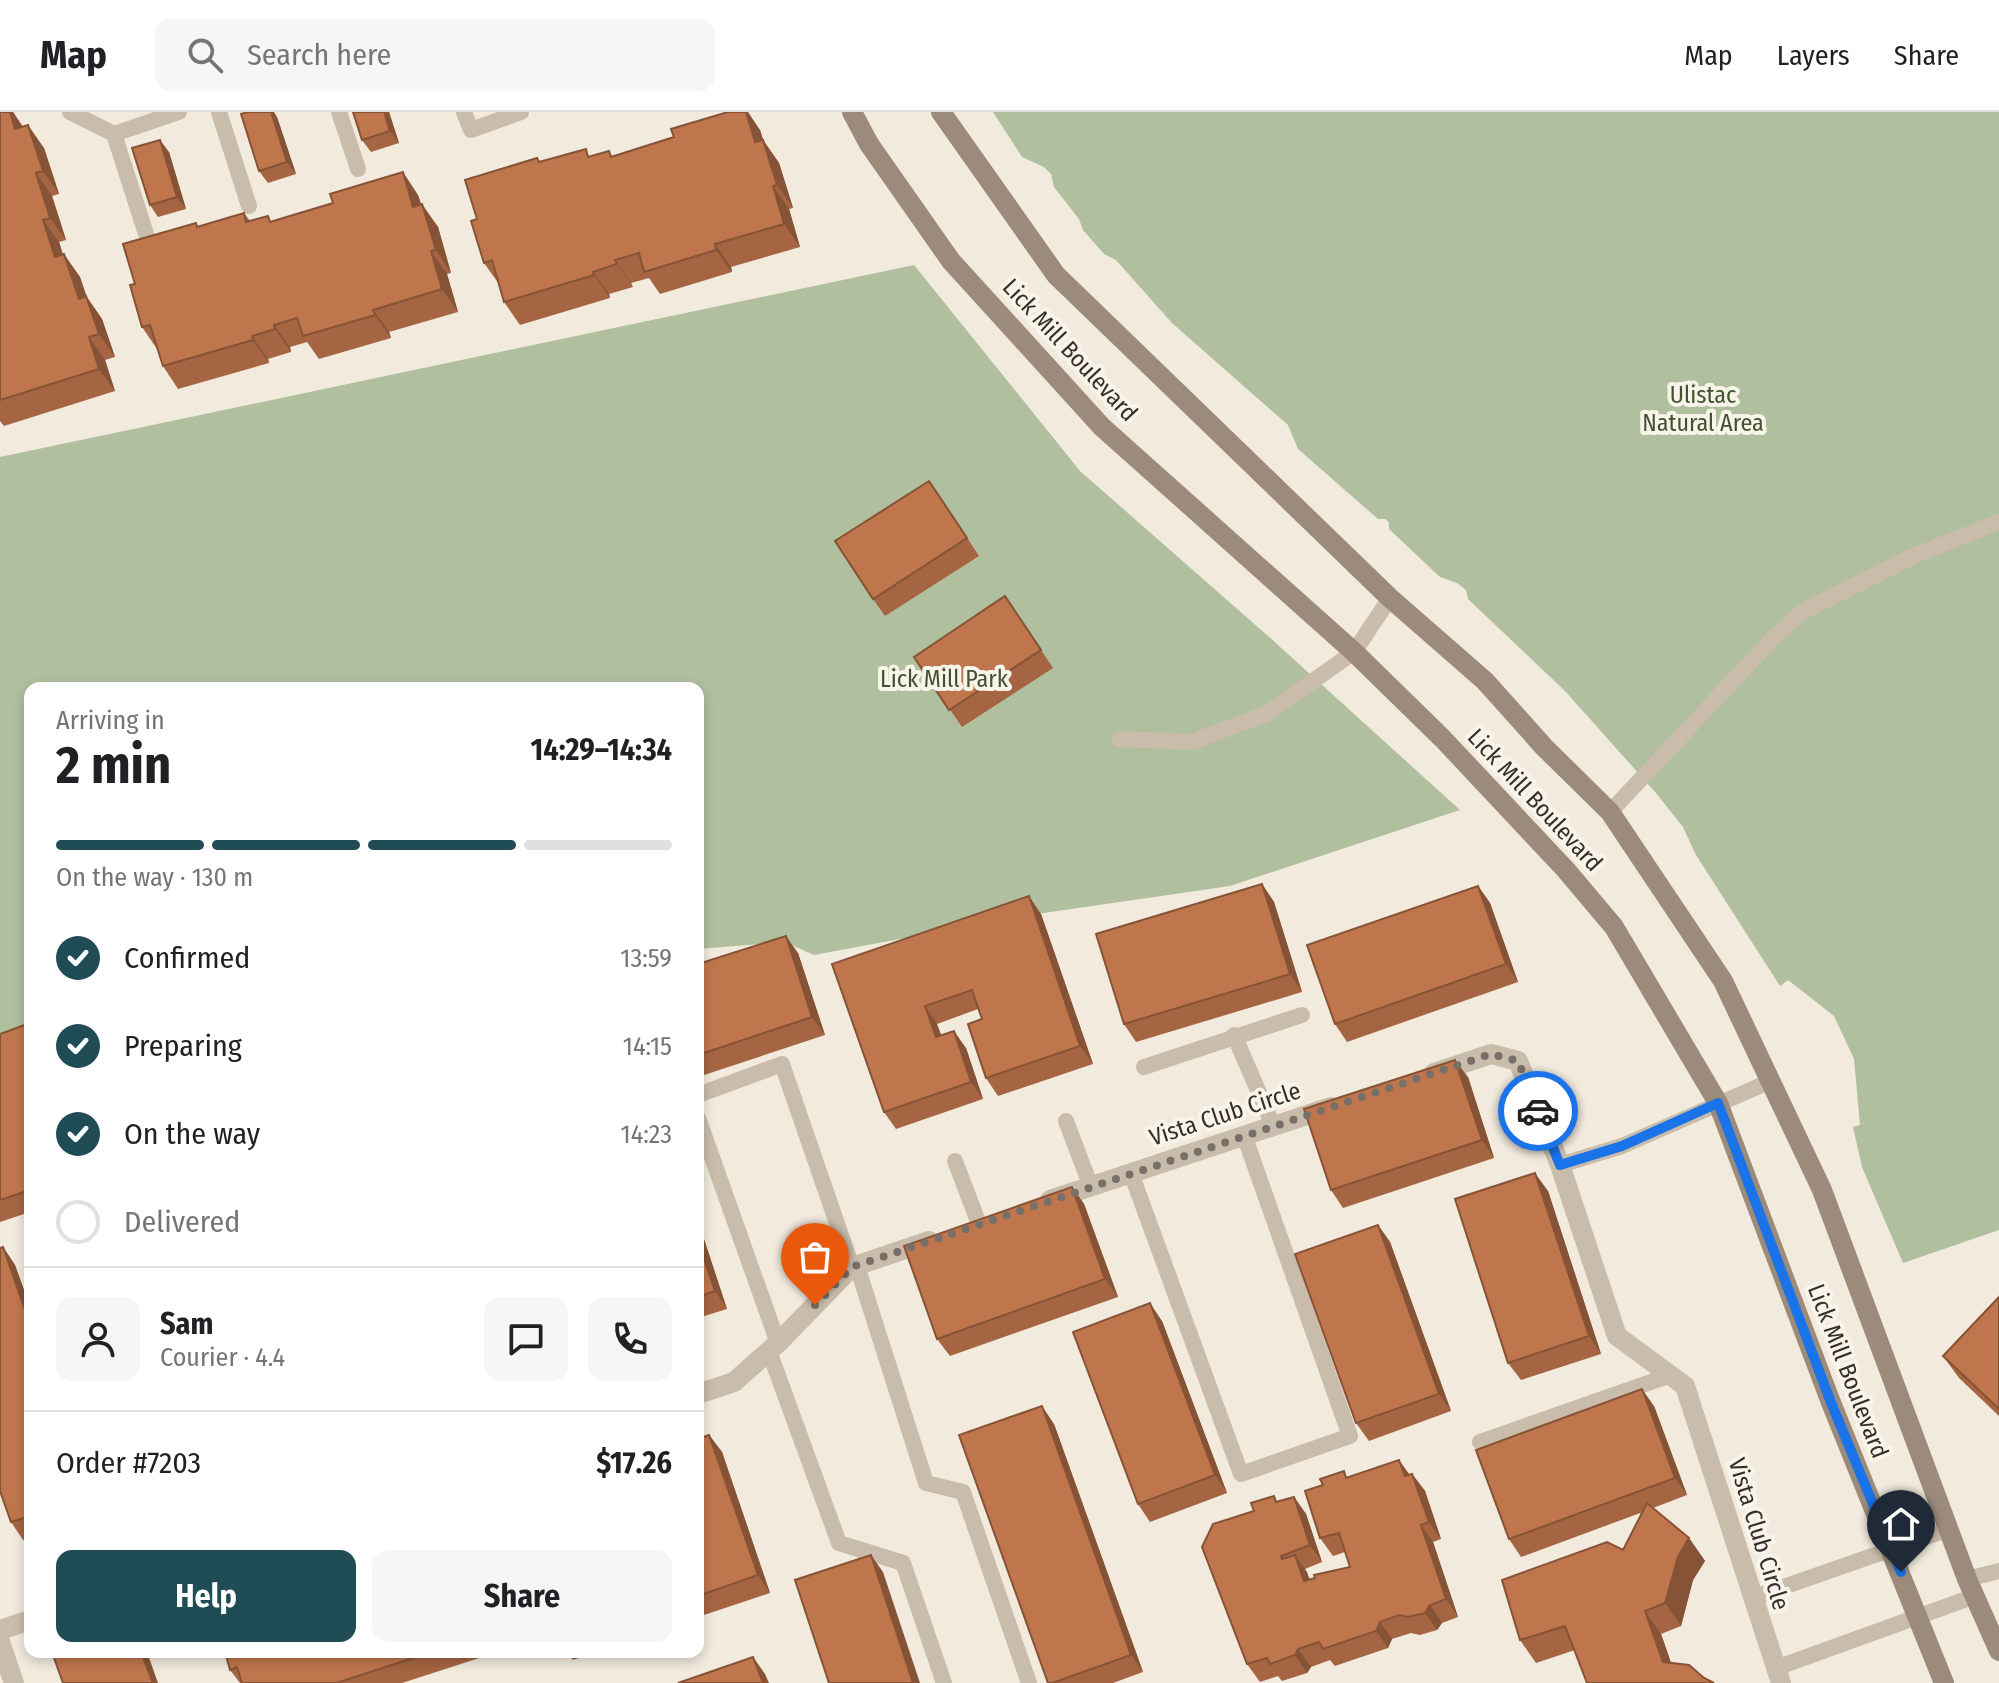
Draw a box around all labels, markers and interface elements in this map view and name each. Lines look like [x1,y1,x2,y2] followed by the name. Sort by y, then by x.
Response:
[155,19,715,91] search box
[40,32,107,78] text: Map
[183,33,227,77] icon: search
[247,37,391,73] text: Search here
[1684,39,1733,72] text: Map
[1777,39,1850,72] text: Layers
[1894,39,1959,72] text: Share
[997,273,1143,427] street label: Lick Mill Boulevard
[1642,381,1764,437] park label: Ulistac Natural Area
[880,665,1009,693] park label: Lick Mill Park
[56,705,165,736] text: Arriving in
[1462,723,1608,877] street label: Lick Mill Boulevard
[531,732,672,768] text: 14:29–14:34
[56,734,171,797] text: 2 min
[56,862,253,893] text: On the way · 130 m
[56,936,100,980] icon: check
[124,940,250,976] text: Confirmed
[620,943,672,974] text: 13:59
[56,1024,100,1068] icon: check
[124,1028,242,1064] text: Preparing
[623,1031,672,1062] text: 14:15
[1498,1071,1578,1151] courier
[1146,1076,1304,1152] street label: Vista Club Circle
[1516,1089,1560,1133] icon: car
[56,1112,100,1156] icon: check
[124,1116,260,1152] text: On the way
[621,1119,672,1150] text: 14:23
[124,1204,240,1240] text: Delivered
[781,1223,849,1305] pin
[793,1235,837,1279] icon: bag
[1802,1280,1894,1462] street label: Lick Mill Boulevard
[56,1297,140,1381] button: person
[484,1297,568,1381] button: chat
[588,1297,672,1381] button: phone
[160,1306,213,1342] text: Sam
[160,1342,285,1373] text: Courier · 4.4
[56,1445,201,1481] text: Order #7203
[596,1445,672,1481] text: $17.26
[1723,1455,1795,1613] street label: Vista Club Circle
[1867,1490,1935,1572] pin
[1879,1502,1923,1546] icon: home
[56,1550,356,1642] button: Help
[372,1550,672,1642] button: Share

